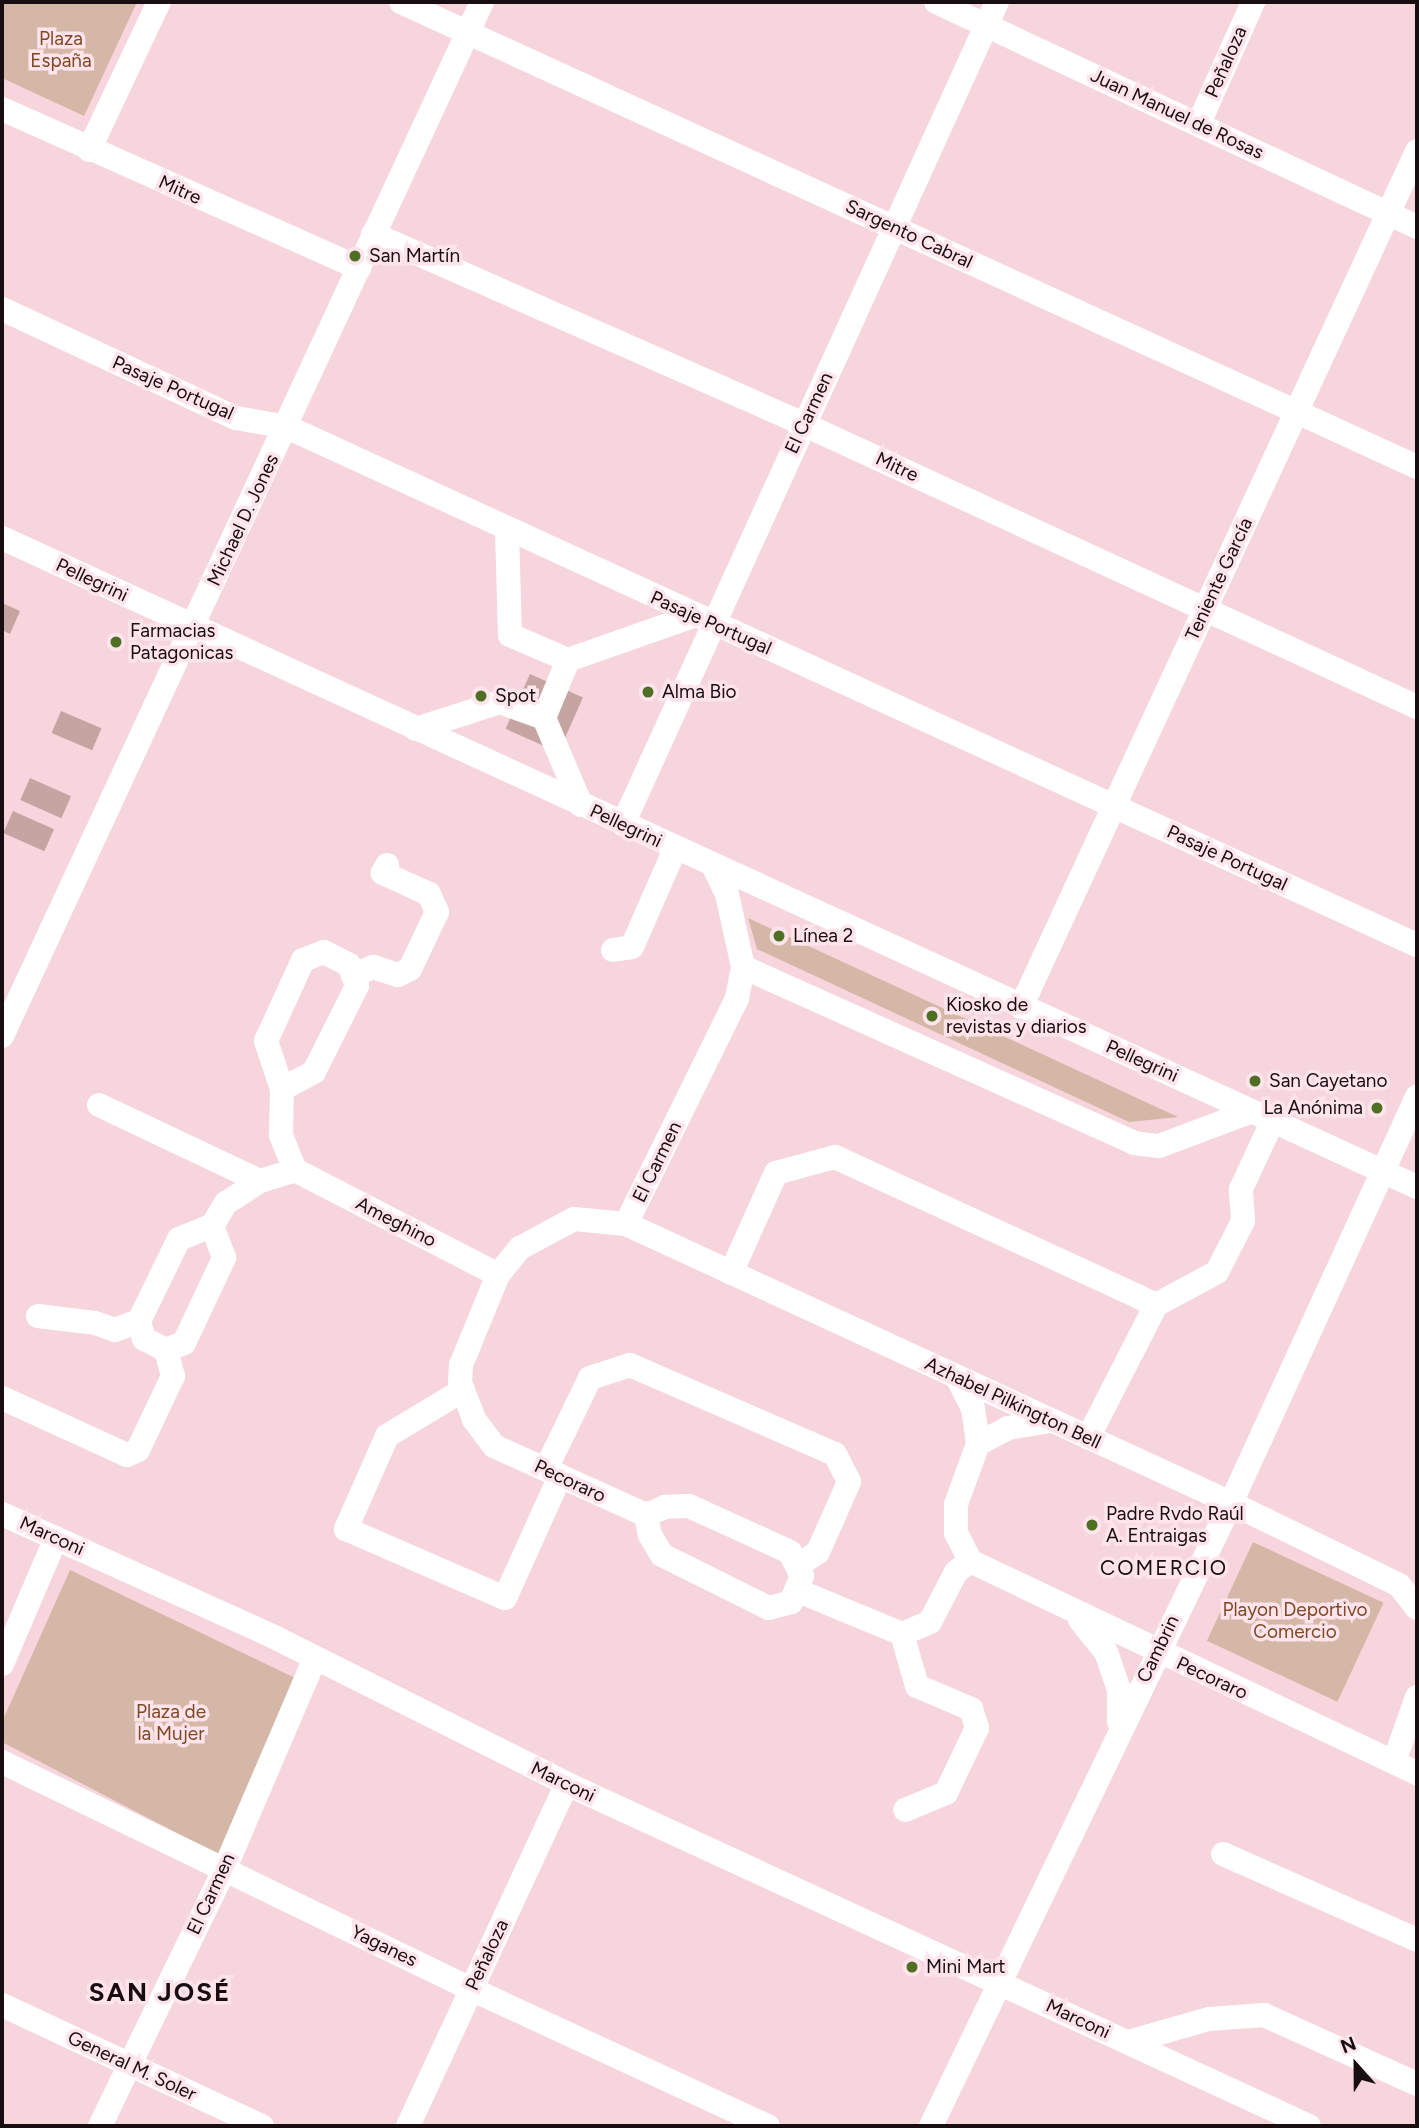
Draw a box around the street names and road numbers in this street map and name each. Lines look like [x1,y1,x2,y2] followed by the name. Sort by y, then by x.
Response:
[1200,23,1252,101] street label: Peñaloza
[1087,64,1267,164] street label: Juan Manuel de Rosas
[155,171,205,209] street label: Mitre
[842,195,976,273] street label: Sargento Cabral
[109,351,237,425] street label: Pasaje Portugal
[780,369,838,457] street label: El Carmen
[872,447,922,487] street label: Mitre
[203,451,283,589] street label: Michael D. Jones
[1181,514,1257,644] street label: Teniente García
[52,553,132,607] street label: Pellegrini
[647,586,775,660] street label: Pasaje Portugal
[586,799,666,853] street label: Pellegrini
[1163,820,1291,896] street label: Pasaje Portugal
[1102,1035,1182,1087] street label: Pellegrini
[628,1118,686,1206] street label: El Carmen
[352,1192,440,1252] street label: Ameghino
[921,1352,1105,1454] street label: Azhabel Pilkington Bell
[531,1455,609,1507] street label: Pecoraro
[16,1512,88,1560] street label: Marconi
[1132,1612,1184,1686] street label: Cambrin
[1173,1652,1251,1704] street label: Pecoraro
[527,1757,599,1807] street label: Marconi
[182,1850,240,1938] street label: El Carmen
[461,1916,513,1994] street label: Peñaloza
[347,1920,421,1972] street label: Yaganes
[1042,1994,1114,2044] street label: Marconi
[64,2026,200,2106] street label: General M. Soler

